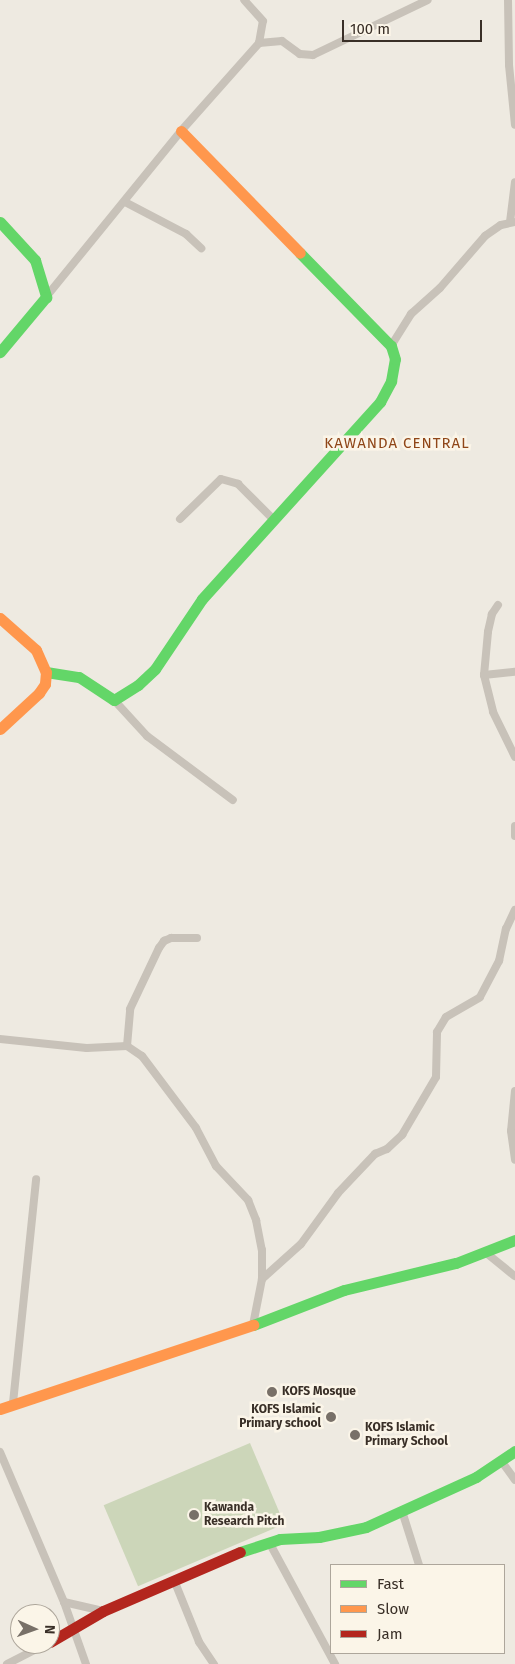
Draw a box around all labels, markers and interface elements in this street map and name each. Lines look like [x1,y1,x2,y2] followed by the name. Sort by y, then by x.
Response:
[345,10,485,42] scale bar
[350,20,390,38] text: 100 m
[322,435,472,453] district label: KAWANDA CENTRAL
[282,1385,356,1399] place label: KOFS Mosque
[266,1386,278,1398] marker: KOFS Mosque
[239,1403,321,1431] place label: KOFS Islamic Primary school
[325,1411,337,1423] marker: KOFS Islamic Primary school
[365,1421,448,1449] place label: KOFS Islamic Primary School
[349,1429,361,1441] marker: KOFS Islamic Primary School
[204,1501,284,1529] place label: Kawanda Research Pitch
[188,1509,200,1521] marker: Kawanda Research Pitch
[330,1564,505,1654] legend
[377,1575,404,1593] text: Fast
[377,1600,409,1618] text: Slow
[10,1604,60,1654] north arrow
[41,1625,58,1634] text: N
[377,1625,403,1643] text: Jam

